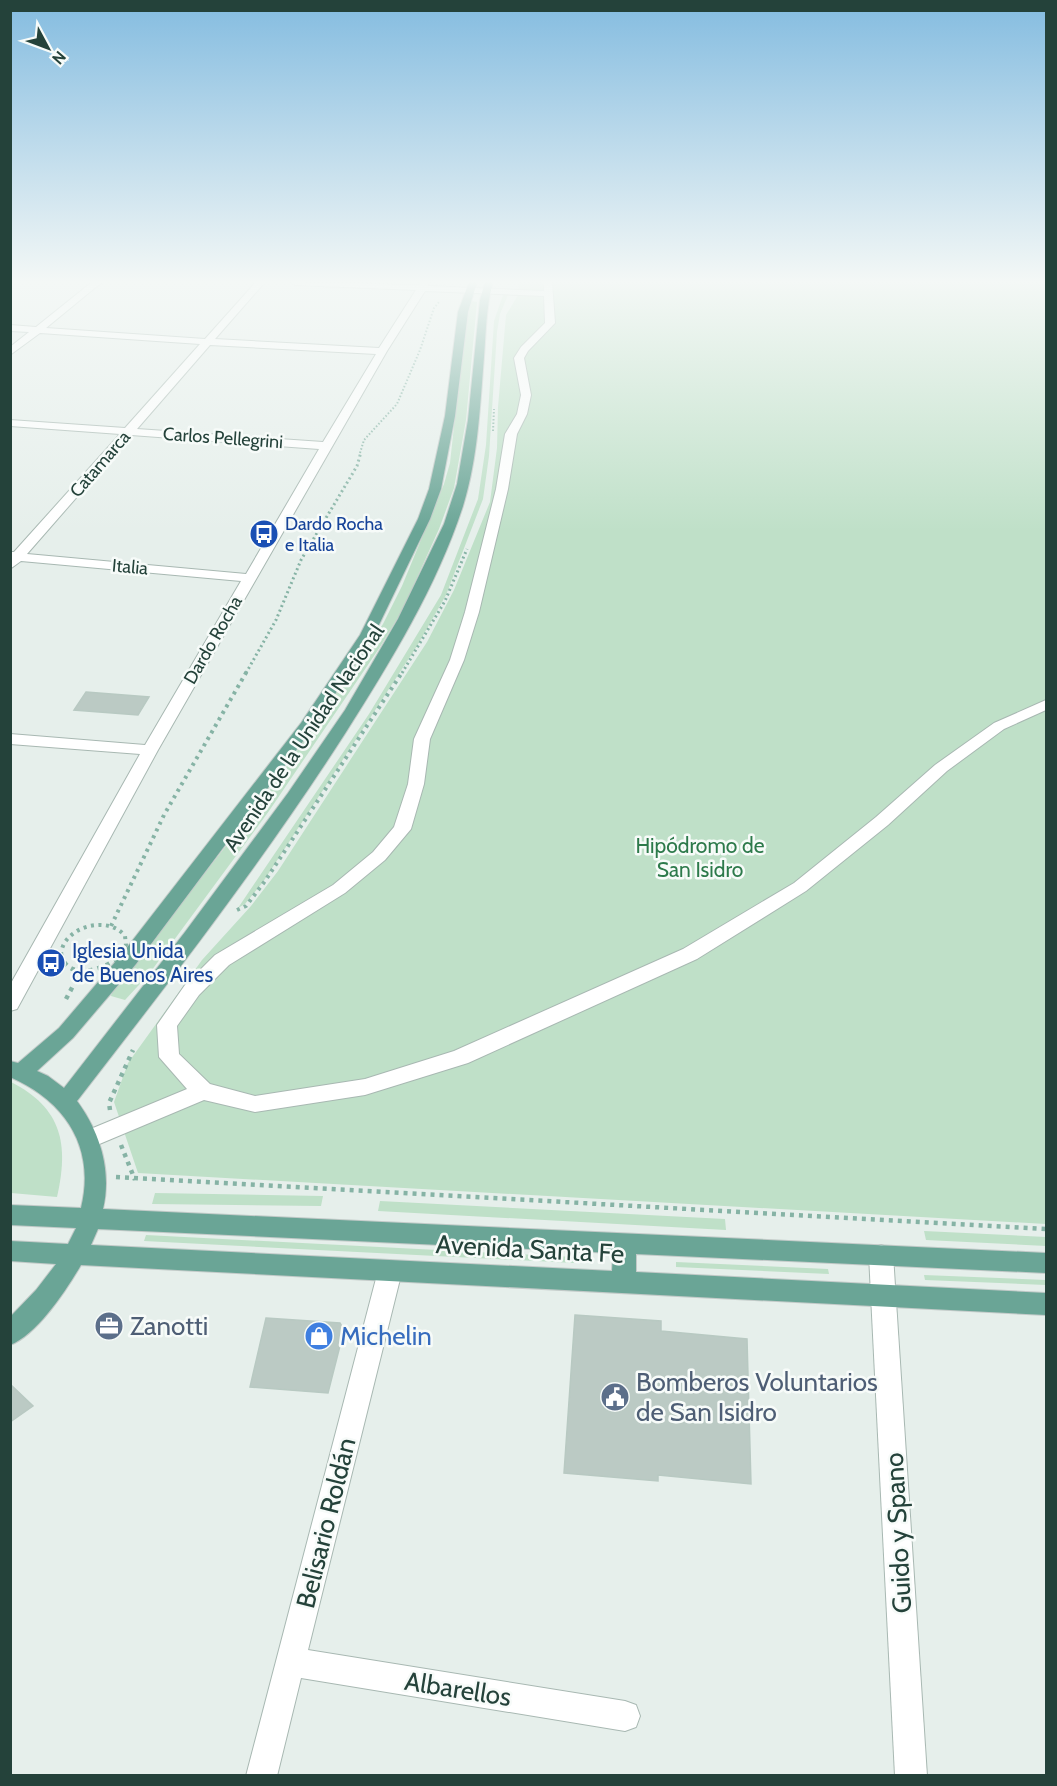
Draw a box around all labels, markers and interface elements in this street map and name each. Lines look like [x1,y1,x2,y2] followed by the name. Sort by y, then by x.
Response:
[18,18,78,78] north arrow
[48,47,70,68] text: N
[162,423,284,453] street label: Carlos Pellegrini
[65,426,135,502] street label: Catamarca
[285,513,383,556] place label: Dardo Rocha e Italia
[248,518,280,550] bus stop icon: Dardo Rocha e Italia
[111,554,149,580] street label: Italia
[179,592,247,688] street label: Dardo Rocha
[218,619,389,856] street label: Avenida de la Unidad Nacional
[635,833,765,882] park label: Hipódromo de San Isidro
[72,938,214,987] place label: Iglesia Unida de Buenos Aires
[35,947,67,979] bus stop icon: Iglesia Unida de Buenos Aires
[435,1228,625,1270] street label: Avenida Santa Fe
[93,1310,125,1342] office icon: Zanotti
[130,1310,208,1342] place label: Zanotti
[303,1320,335,1352] shop icon: Michelin
[340,1320,432,1352] place label: Michelin
[636,1366,878,1428] place label: Bomberos Voluntarios de San Isidro
[599,1381,631,1413] public building icon: Bomberos Voluntarios de San Isidro
[289,1434,363,1612] street label: Belisario Roldán
[878,1452,918,1614] street label: Guido y Spano
[403,1665,514,1713] street label: Albarellos

